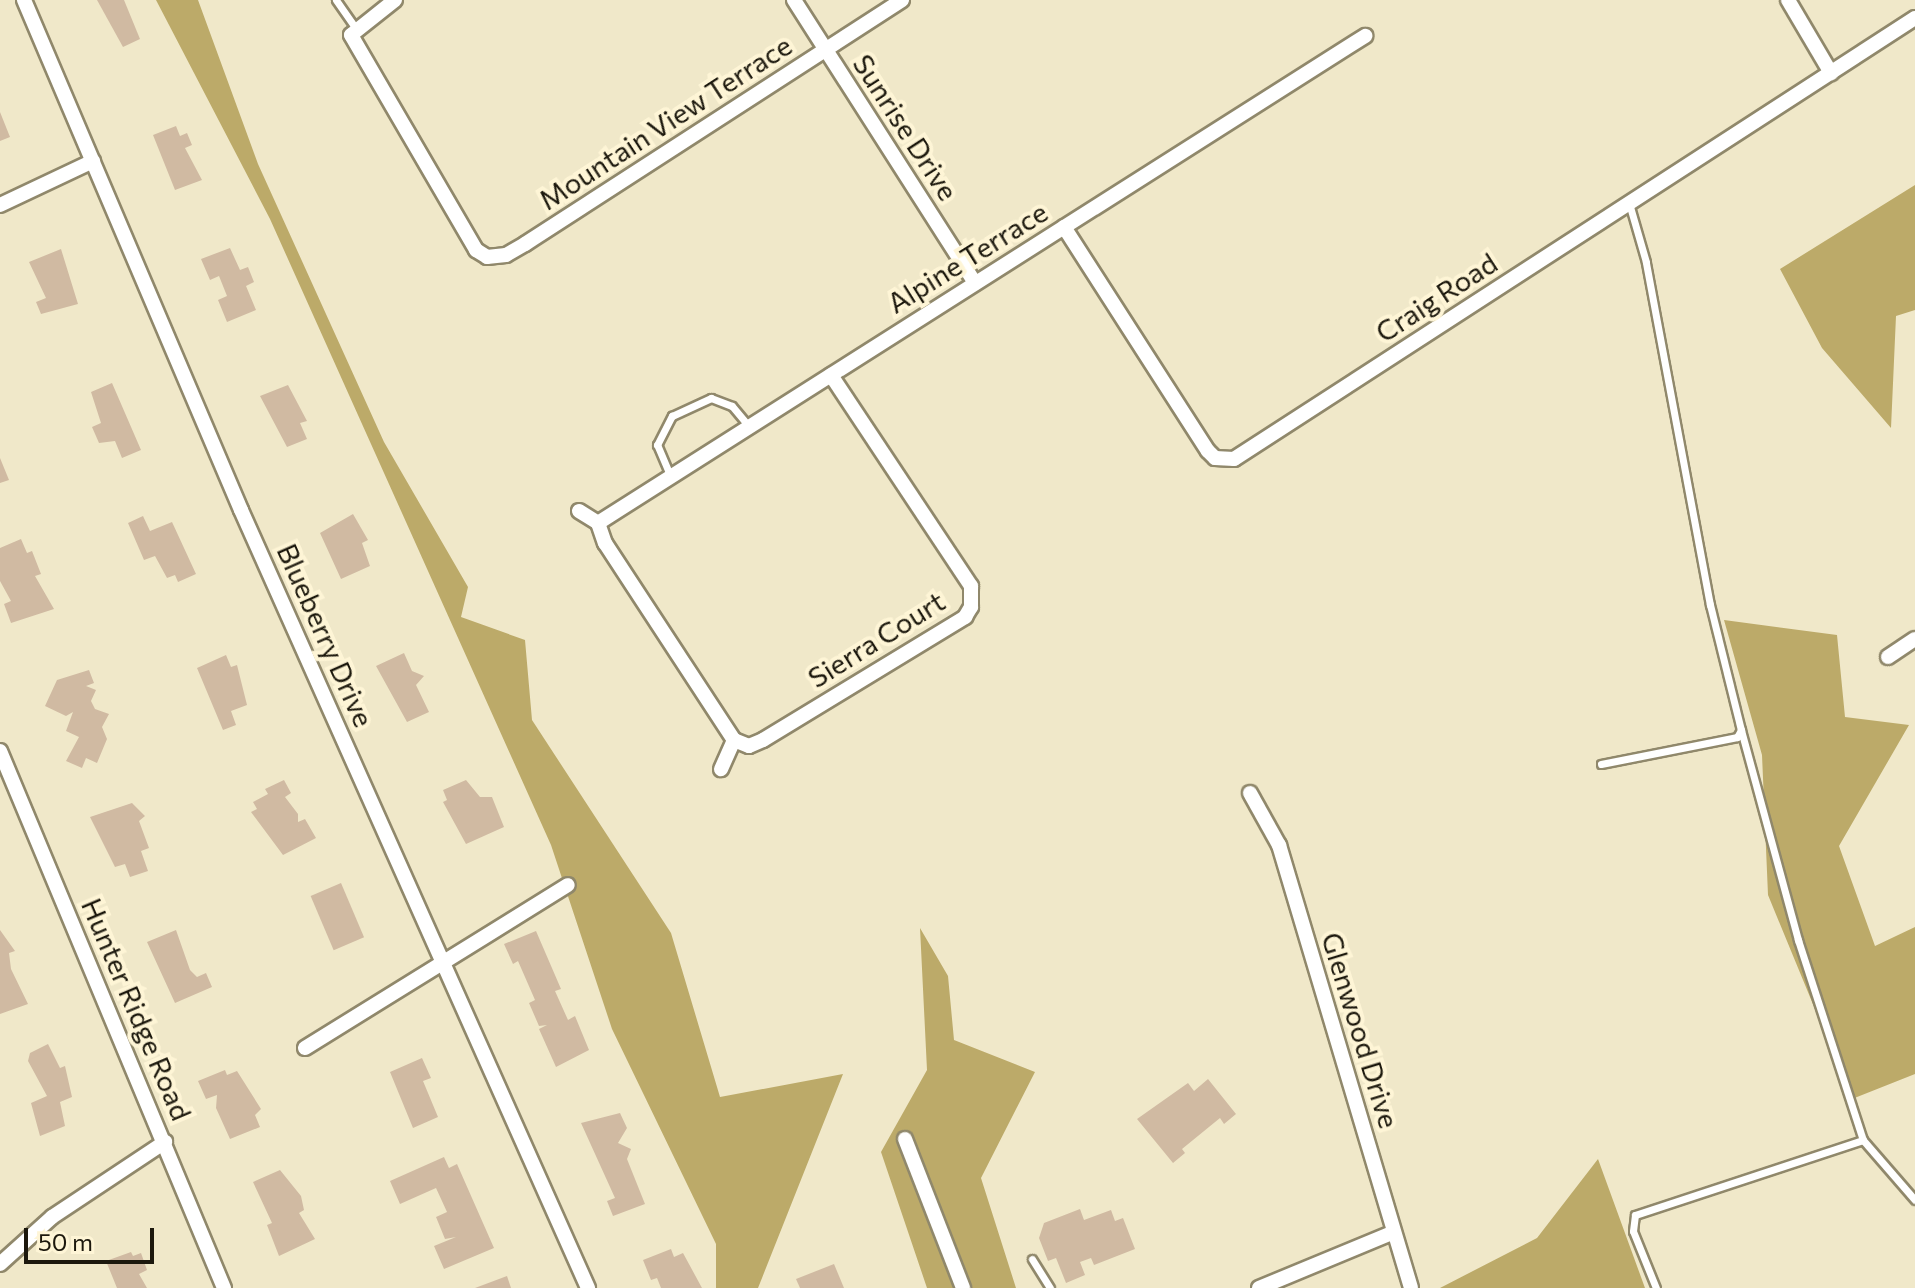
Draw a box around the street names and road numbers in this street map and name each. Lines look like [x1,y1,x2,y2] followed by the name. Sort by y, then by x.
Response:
[532,28,798,216] street label: Mountain View Terrace
[846,48,966,206] street label: Sunrise Drive
[881,194,1053,320] street label: Alpine Terrace
[1369,245,1503,349] street label: Craig Road
[271,538,381,732] street label: Blueberry Drive
[802,584,950,694] street label: Sierra Court
[75,893,199,1125] street label: Hunter Ridge Road
[1315,928,1407,1132] street label: Glenwood Drive

